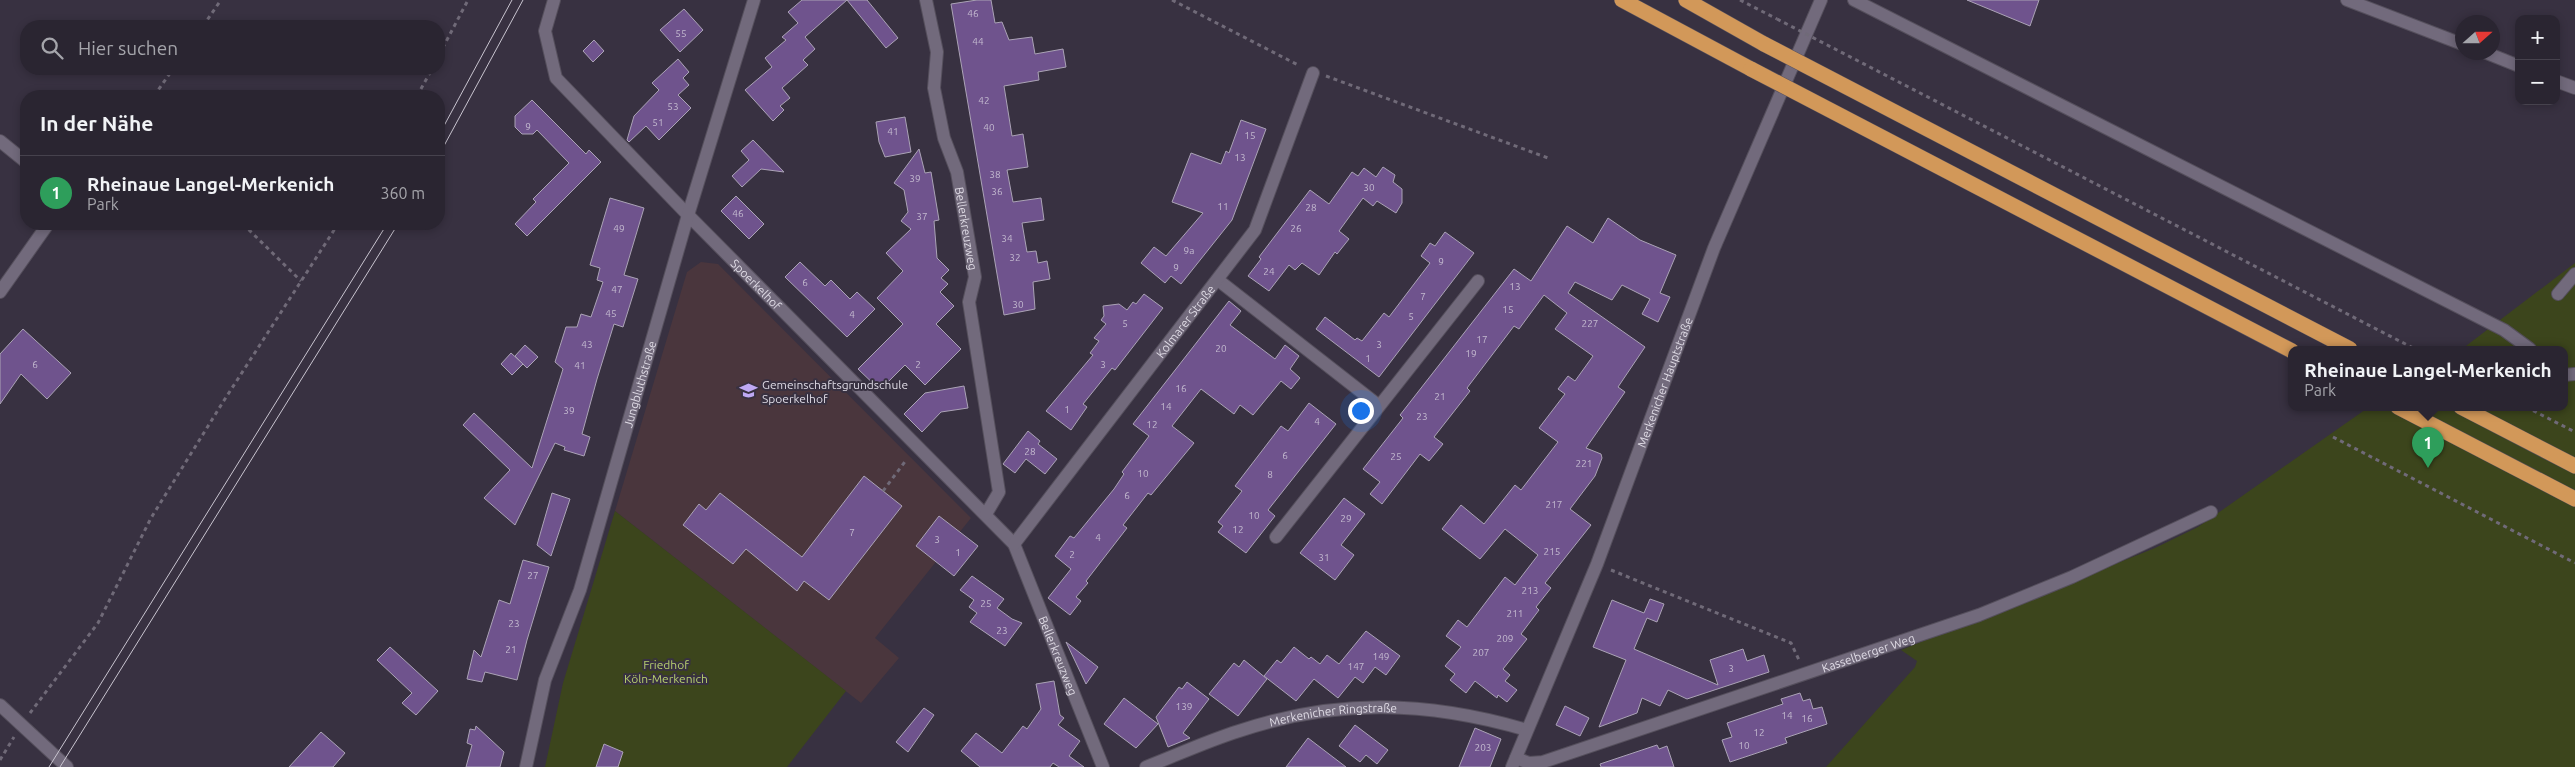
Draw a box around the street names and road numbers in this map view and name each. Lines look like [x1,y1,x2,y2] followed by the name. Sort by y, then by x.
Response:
[953,186,980,271] street label: Bellerkreuzweg
[729,256,784,312] street label: Spoerkelhof
[1153,282,1217,360] street label: Kolmarer Straße
[1634,315,1694,449] street label: Merkenicher Hauptstraße
[621,339,658,429] street label: Jungbluthstraße
[1037,614,1080,697] street label: Bellerkreuzweg
[1820,631,1916,674] street label: Kasselberger Weg
[1268,701,1397,728] street label: Merkenicher Ringstraße

